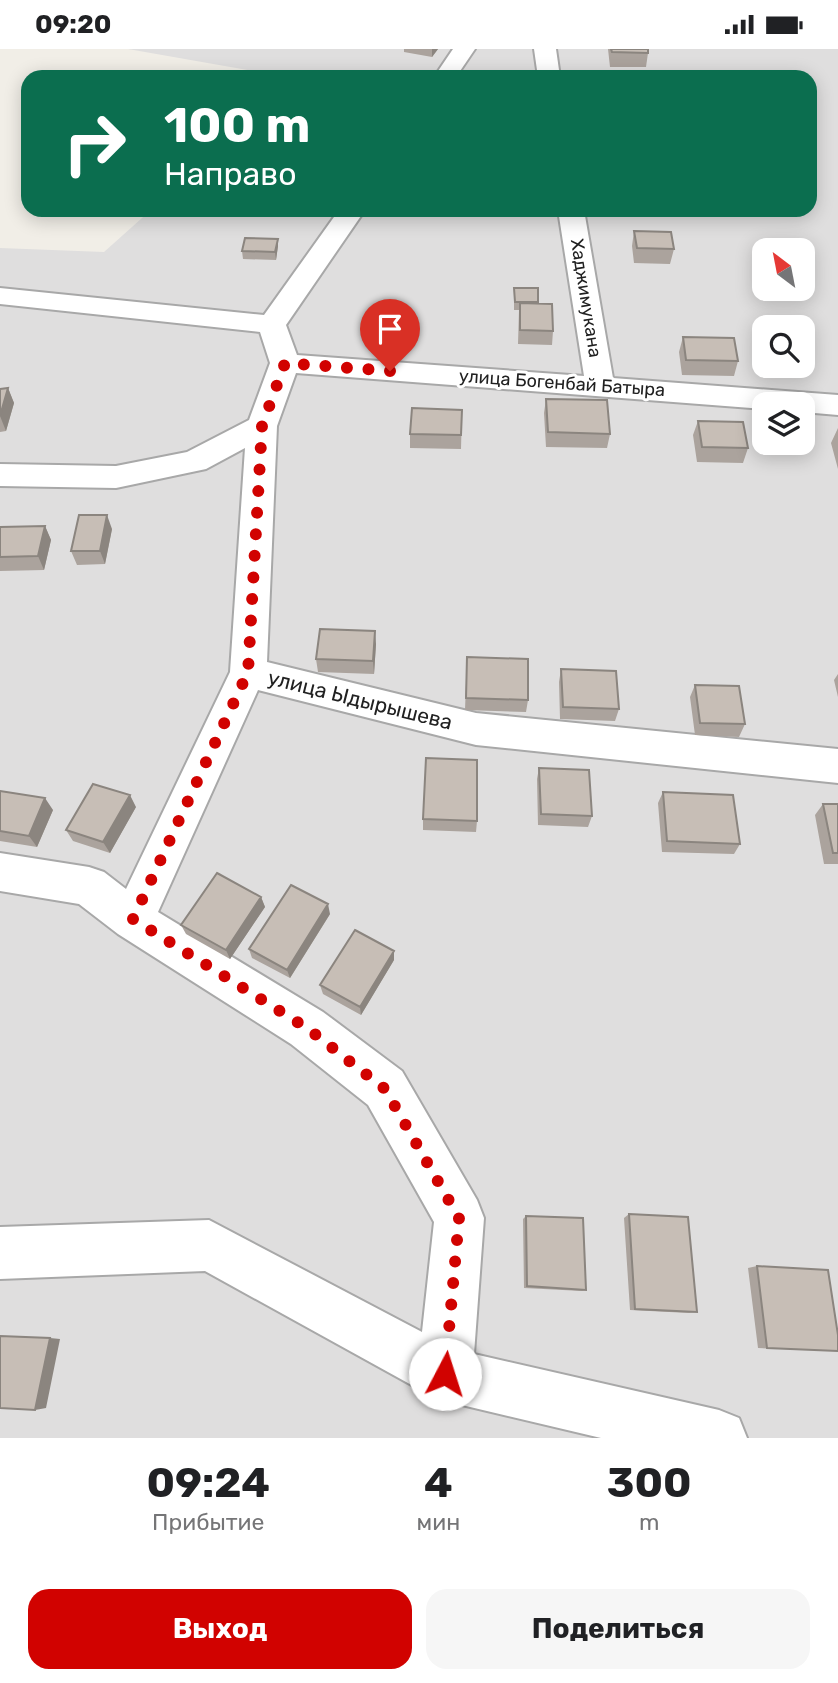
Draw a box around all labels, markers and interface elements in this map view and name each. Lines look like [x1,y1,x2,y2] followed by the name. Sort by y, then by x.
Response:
[35,9,112,40] text: 09:20
[164,96,310,154] text: 100 m
[49,98,140,189] icon: right
[164,155,297,193] text: Направо
[566,237,606,359] street label: Хаджимукана
[752,238,816,301] north arrow
[752,238,815,455] map controls
[360,299,420,371] pin
[371,310,409,348] icon: arrive
[752,315,815,378] button: search
[458,365,666,401] street label: улица Богенбай Батыра
[752,392,815,455] button: layers
[265,664,455,735] street label: улица Ыдырышева
[408,1337,482,1411] position arrow
[146,1458,270,1508] text: 09:24
[424,1458,453,1508] text: 4
[607,1458,692,1508] text: 300
[152,1508,264,1536] text: Прибытие
[417,1508,460,1536] text: мин
[639,1508,659,1536] text: m
[28,1589,412,1669] button: Выход
[426,1589,810,1669] button: Поделиться

